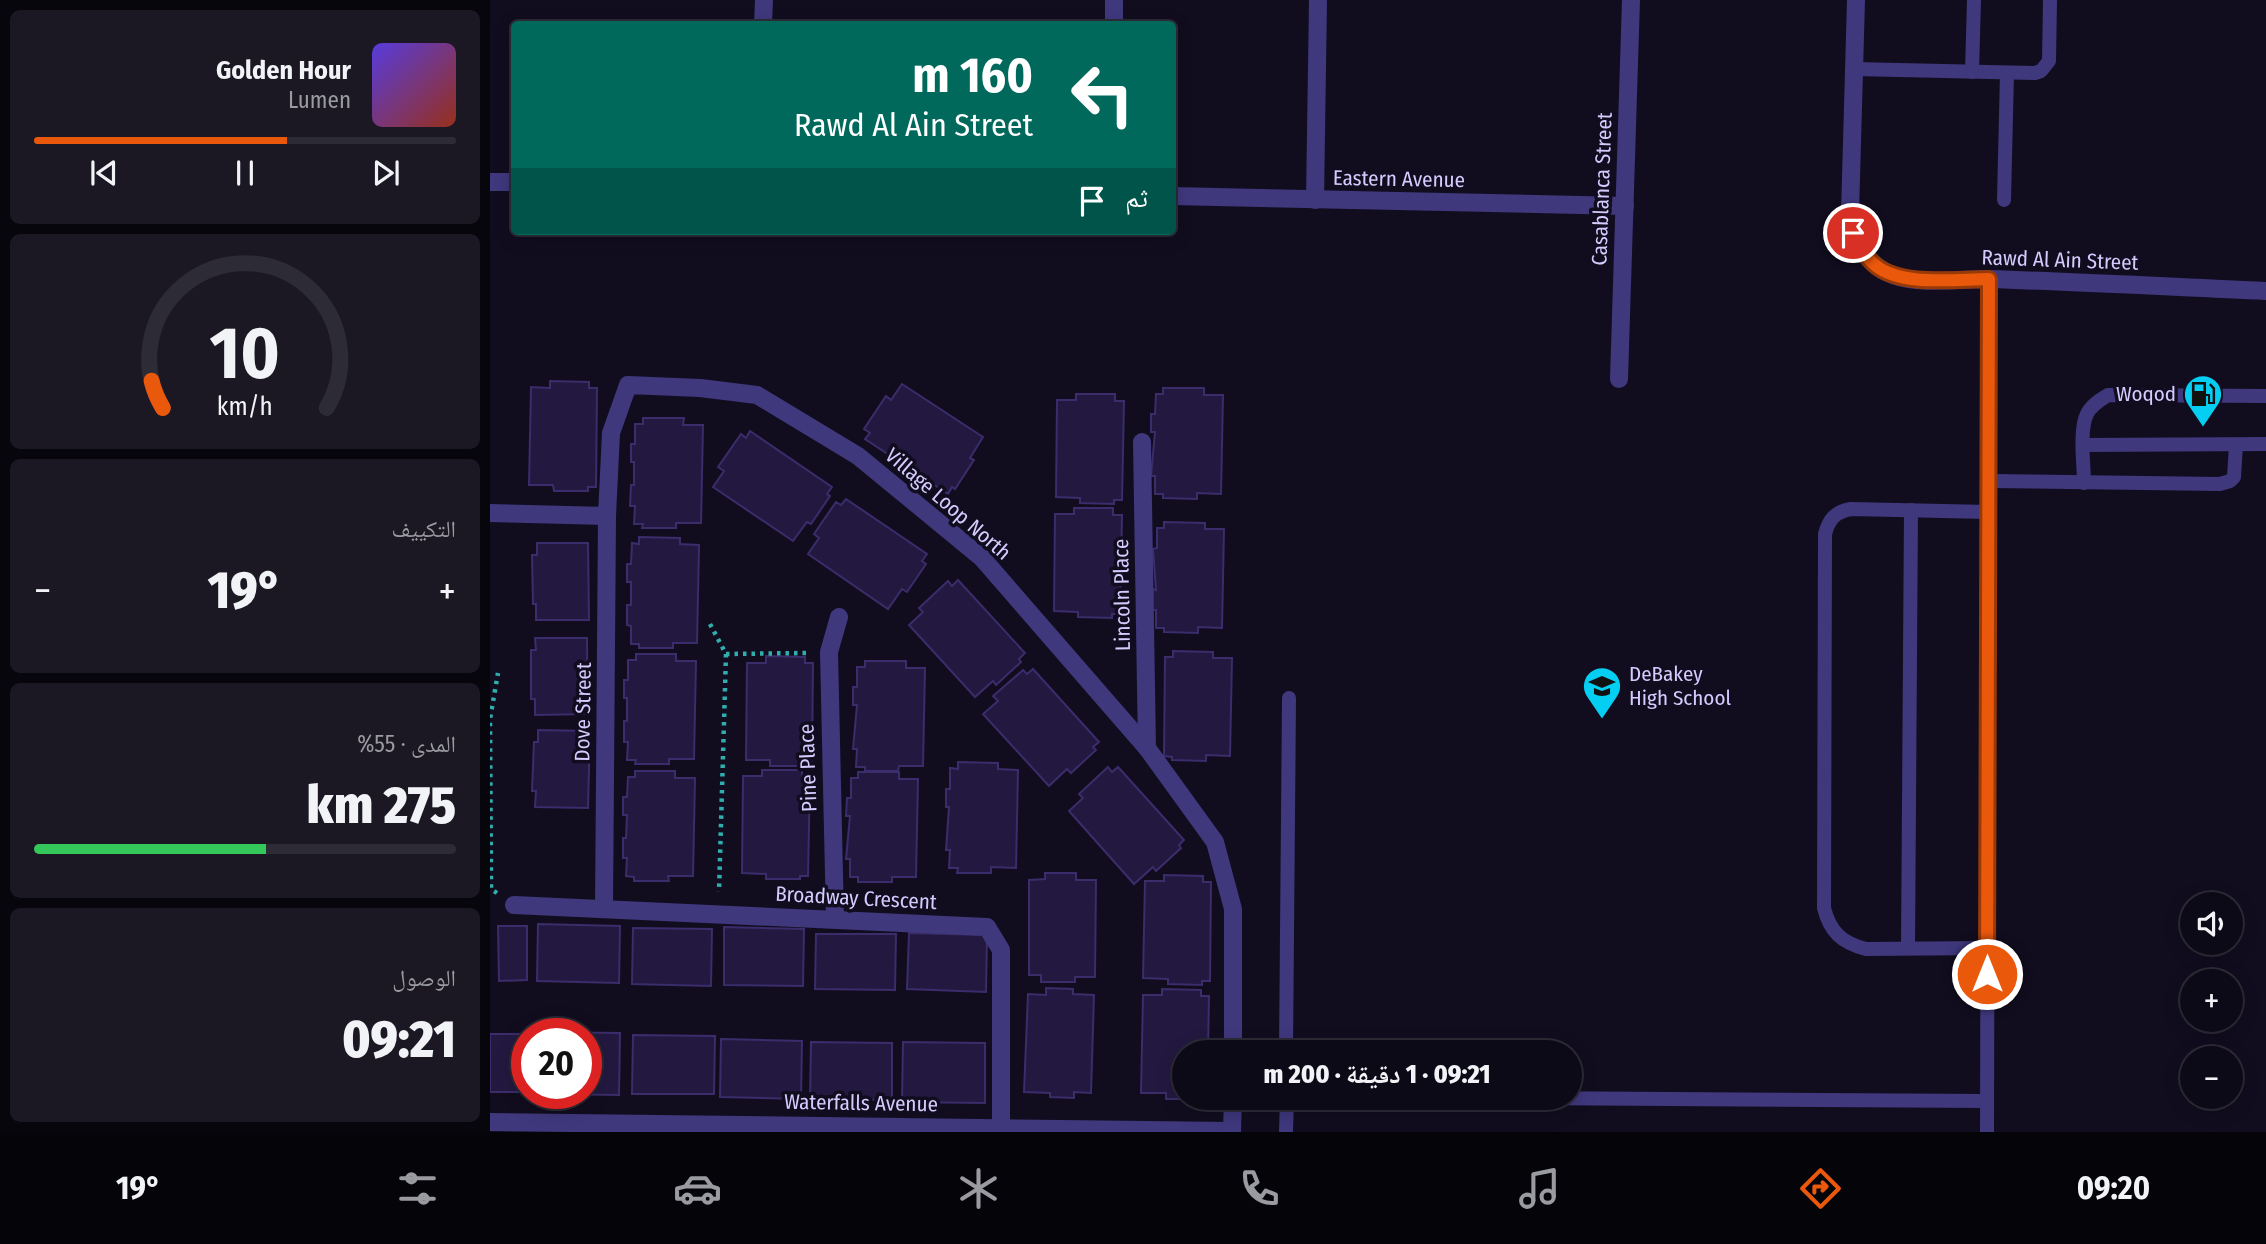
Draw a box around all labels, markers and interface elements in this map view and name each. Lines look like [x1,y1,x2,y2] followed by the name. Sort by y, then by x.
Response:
[912,46,1033,105] text: 160 m
[1057,49,1148,140] icon: left
[216,55,351,86] text: Golden Hour
[288,86,351,114] text: Lumen
[794,106,1033,144] text: Rawd Al Ain Street
[1586,112,1618,266] street label: Casablanca Street
[85,154,123,192] icon: previous
[226,154,264,192] icon: pause
[367,154,405,192] icon: next
[1333,165,1465,193] street label: Eastern Avenue
[1073,182,1111,220] icon: arrive
[1125,183,1148,214] text: ثم
[1823,203,1883,263] pin
[1834,214,1872,252] icon: arrive
[1981,244,2139,276] street label: Rawd Al Ain Street
[210,310,280,397] text: 10
[2182,373,2224,428] fuel station icon: Woqod
[2116,381,2176,407] place label: Woqod
[217,391,273,421] text: km/h
[880,442,1016,566] street label: Village Loop North
[391,515,456,543] text: التكييف
[1108,539,1136,651] street label: Lincoln Place
[208,559,282,622] text: 19°
[34,568,51,614] text: −
[439,568,456,614] text: +
[1629,661,1731,711] place label: DeBakey High School
[569,662,597,762] street label: Dove Street
[1581,665,1623,720] school or university icon: DeBakey High School
[793,724,823,812] street label: Pine Place
[357,730,456,758] text: المدى · 55%
[307,774,456,837] text: 275 km
[775,881,938,915] street label: Broadway Crescent
[2180,892,2243,1109] map controls
[2180,892,2243,955] button: sound
[1950,937,2024,1011] position arrow
[392,964,456,992] text: الوصول
[2180,969,2243,1032] button: +
[342,1008,456,1071] text: 09:21
[511,1018,602,1109] speed limit sign: 20
[2180,1046,2243,1109] button: −
[1264,1059,1490,1090] text: 09:21 · 1 دقيقة · 200 m
[784,1089,938,1117] street label: Waterfalls Avenue
[393,1164,442,1213] icon: filters
[673,1164,722,1213] icon: car
[954,1164,1003,1213] icon: climate
[1235,1164,1284,1213] icon: phone
[1515,1164,1564,1213] icon: music
[1796,1164,1845,1213] icon: directions
[116,1169,161,1207] text: 19°
[2077,1169,2150,1207] text: 09:20

